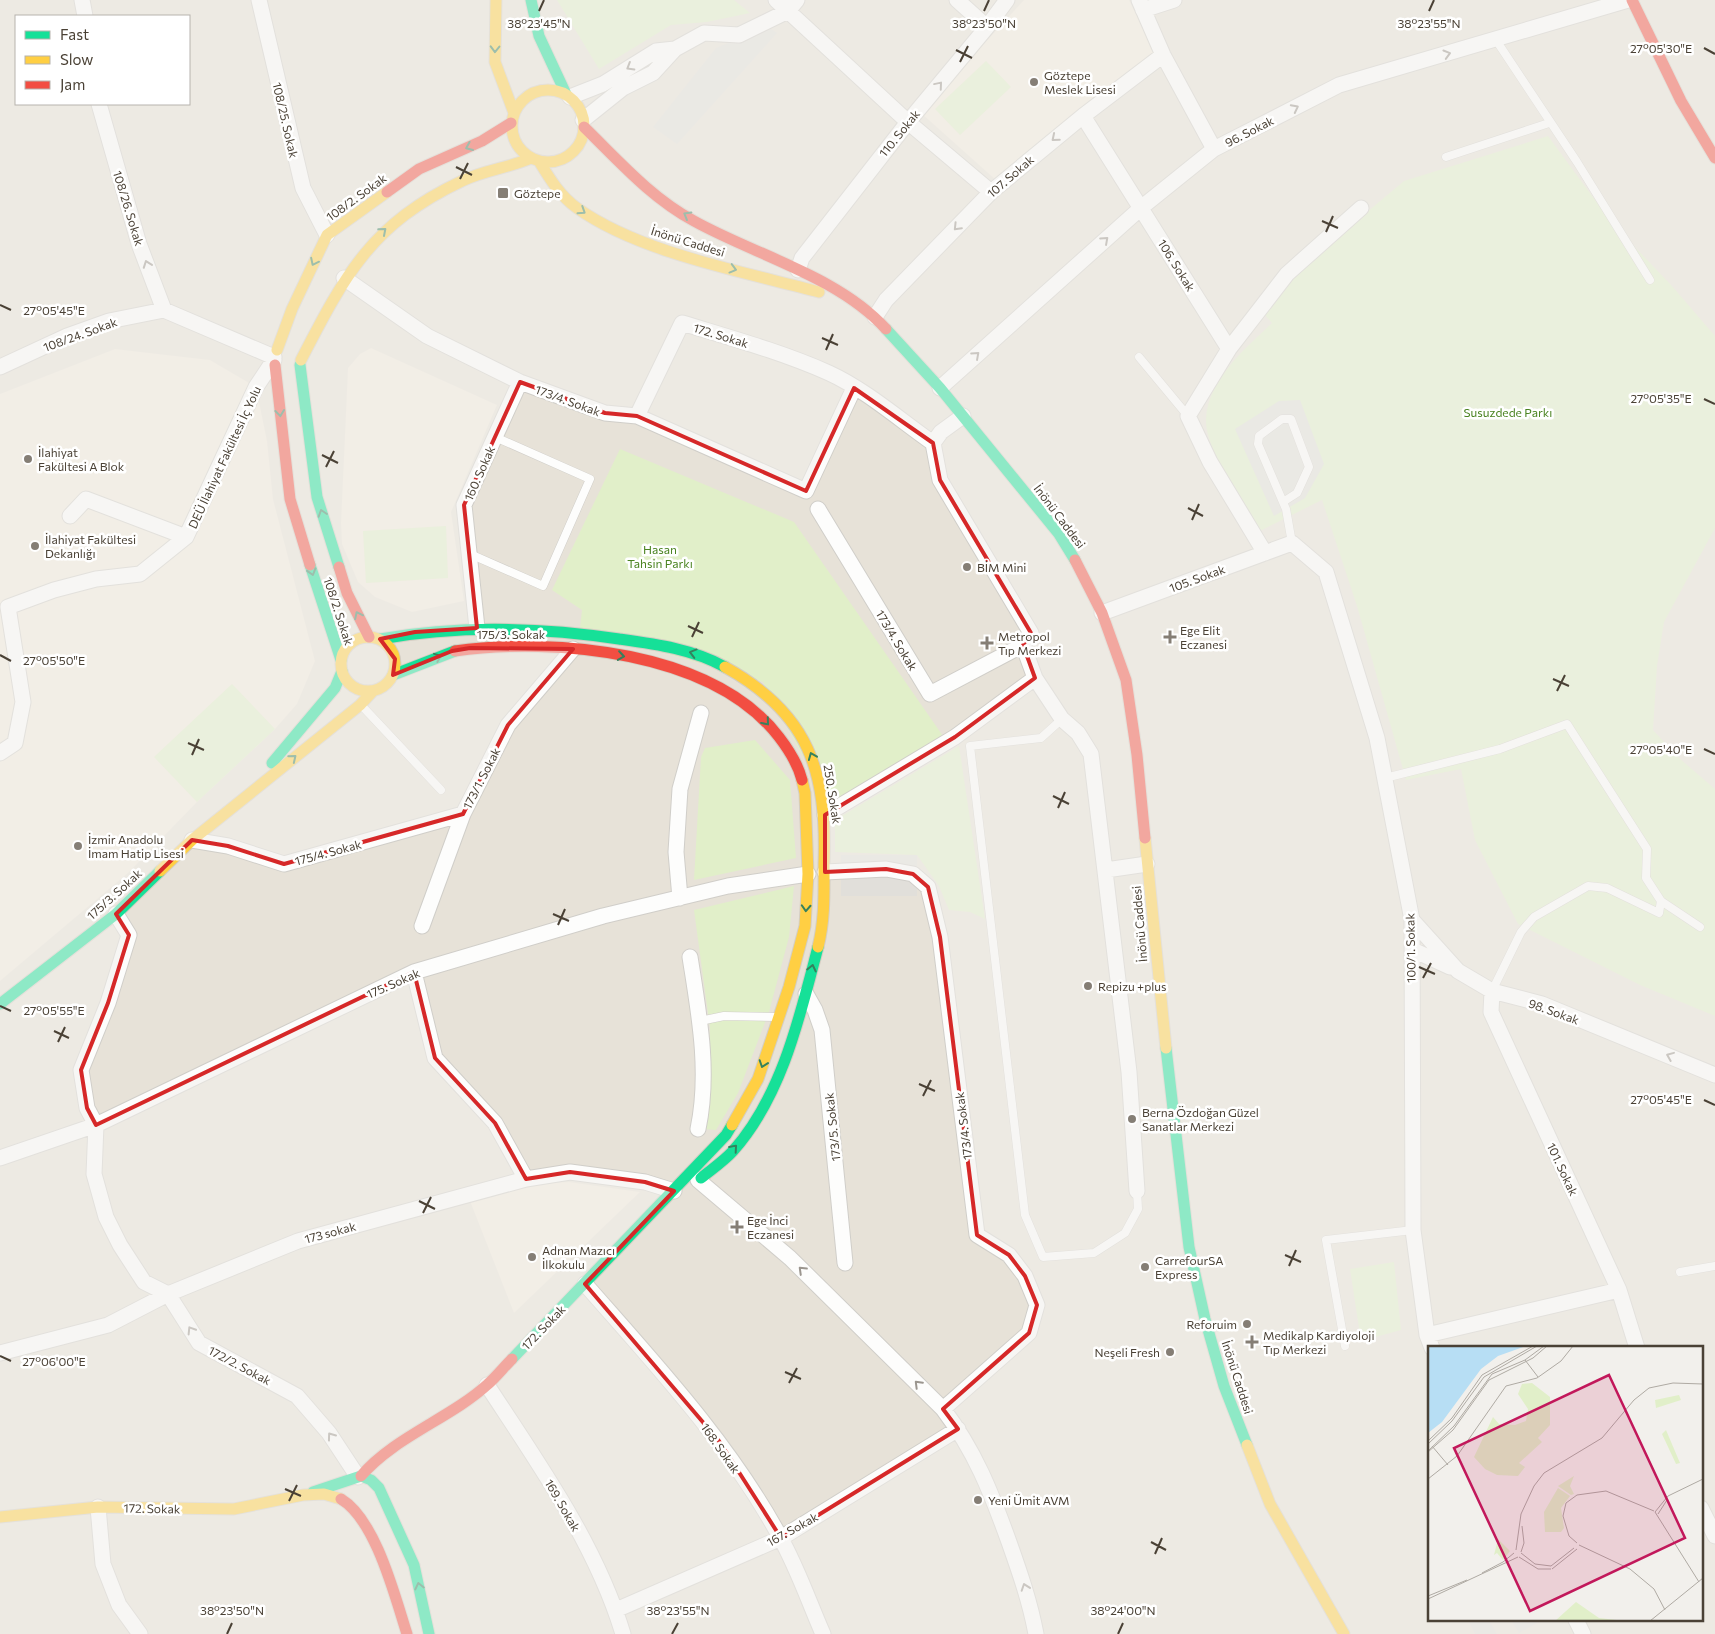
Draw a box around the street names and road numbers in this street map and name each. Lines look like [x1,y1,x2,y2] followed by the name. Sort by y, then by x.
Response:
[270,81,302,160] street label: 108/25. Sokak
[876,106,923,159] street label: 110. Sokak
[1222,113,1276,149] street label: 96. Sokak
[984,152,1036,200] street label: 107. Sokak
[111,169,147,248] street label: 108/26. Sokak
[323,170,389,223] street label: 108/2. Sokak
[649,223,727,259] street label: İnönü Caddesi
[1156,236,1199,294] street label: 106. Sokak
[41,314,119,354] street label: 108/24. Sokak
[692,320,751,350] street label: 172. Sokak
[534,382,603,418] street label: 173/4. Sokak
[185,384,263,530] street label: DEÜ İlahiyat Fakültesi İç Yolu
[461,443,498,503] street label: 160. Sokak
[1031,481,1089,551] street label: İnönü Caddesi
[1167,561,1227,595] street label: 105. Sokak
[321,575,357,647] street label: 108/2. Sokak
[873,607,921,673] street label: 173/4. Sokak
[477,627,546,641] street label: 175/3. Sokak
[460,744,503,811] street label: 173/1. Sokak
[821,763,845,825] street label: 250. Sokak
[293,836,363,868] street label: 175/4. Sokak
[84,865,145,922] street label: 175/3. Sokak
[1129,885,1149,963] street label: İnönü Caddesi
[1402,913,1418,983] street label: 100/1. Sokak
[364,965,422,1001] street label: 175. Sokak
[1527,995,1582,1027] street label: 98. Sokak
[952,1091,974,1161] street label: 173/4. Sokak
[821,1092,843,1162] street label: 173/5. Sokak
[1545,1140,1582,1198] street label: 101. Sokak
[303,1218,358,1246] street label: 173 sokak
[518,1301,568,1352] street label: 172. Sokak
[1220,1338,1256,1416] street label: İnönü Caddesi
[206,1343,274,1388] street label: 172/2. Sokak
[699,1420,744,1476] street label: 168. Sokak
[542,1476,584,1534] street label: 169. Sokak
[124,1501,181,1516] street label: 172. Sokak
[764,1509,821,1549] street label: 167. Sokak

